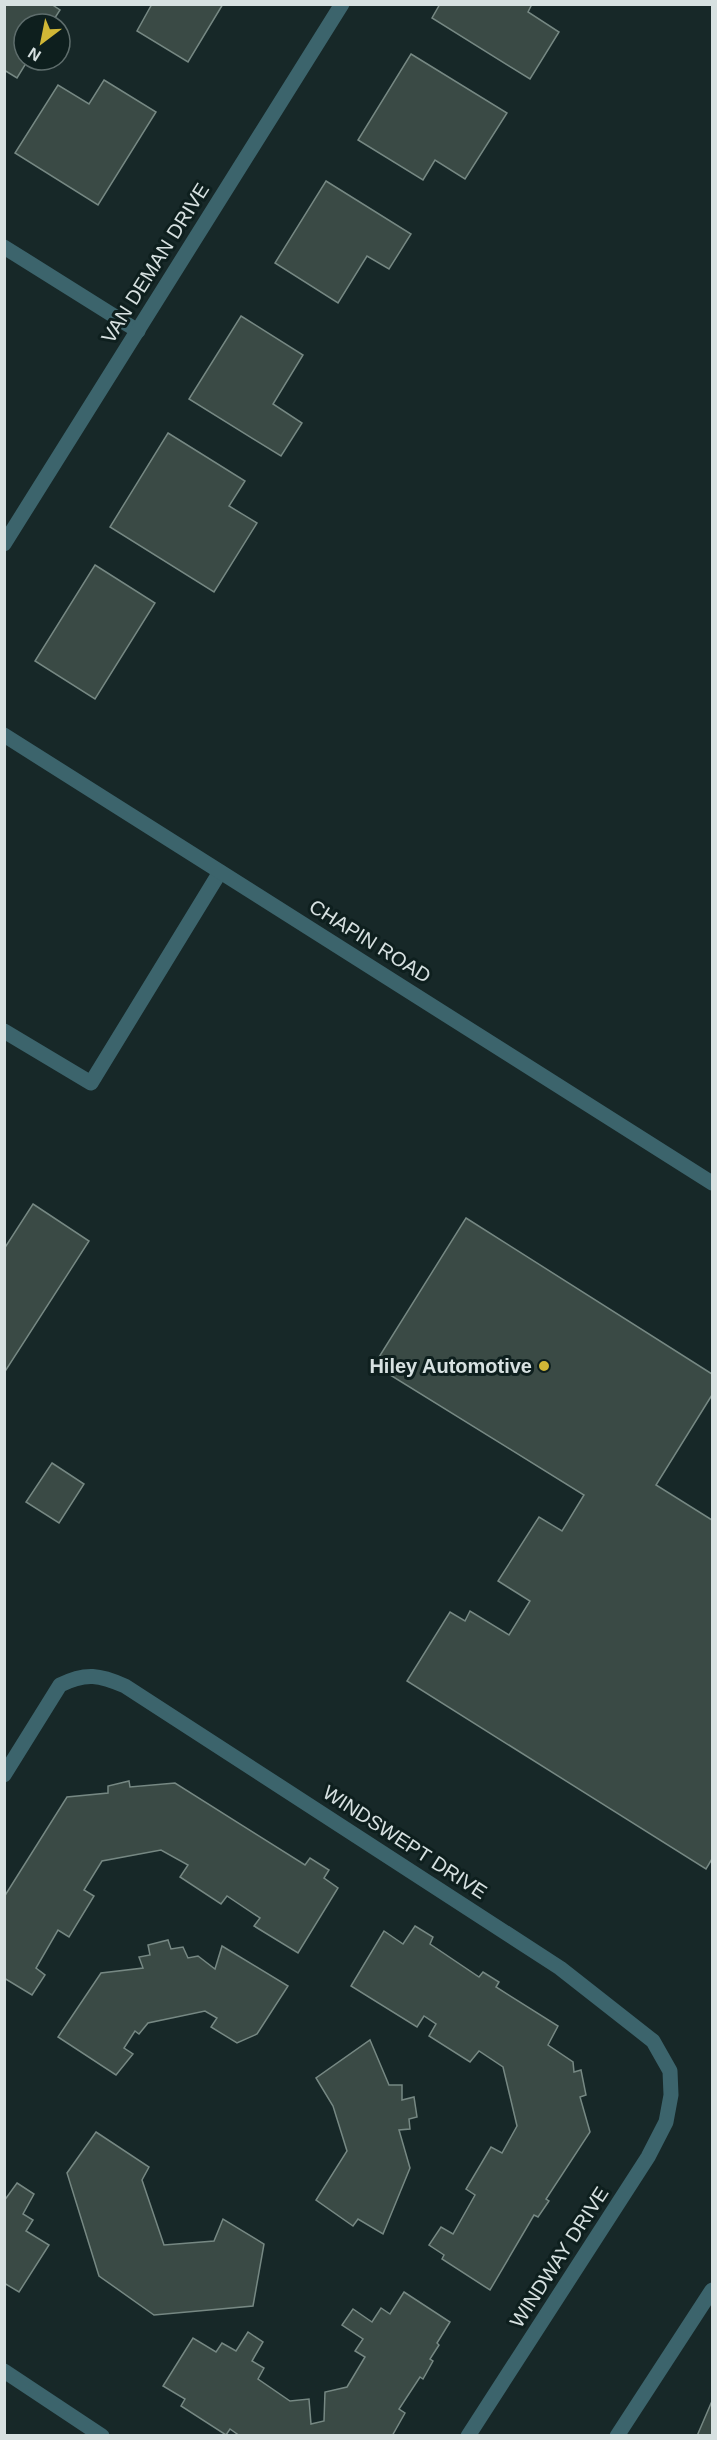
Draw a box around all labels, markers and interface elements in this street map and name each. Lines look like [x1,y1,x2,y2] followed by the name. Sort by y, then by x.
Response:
[12,12,72,72] north arrow
[25,44,44,65] text: N
[97,179,213,347] street label: VAN DEMAN DRIVE
[305,895,435,987] street label: CHAPIN ROAD
[369,1355,532,1377] place label: Hiley Automotive
[537,1359,551,1373] marker: Hiley Automotive
[319,1781,491,1903] street label: WINDSWEPT DRIVE
[505,2183,613,2331] street label: WINDWAY DRIVE

